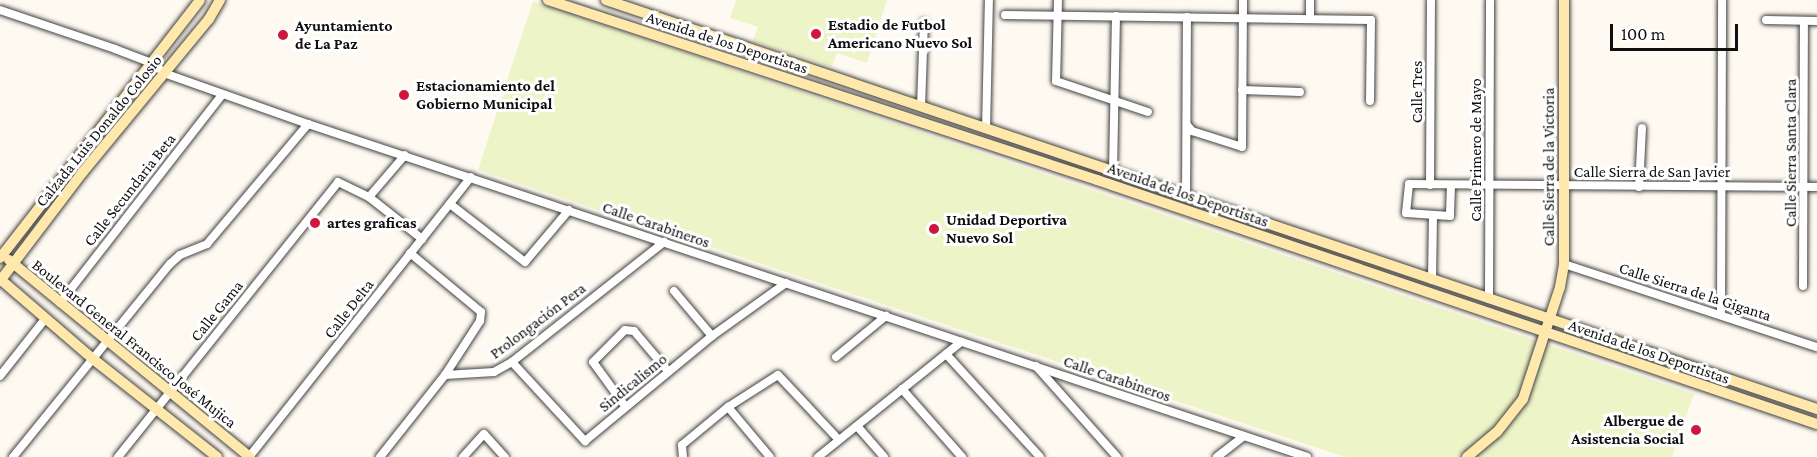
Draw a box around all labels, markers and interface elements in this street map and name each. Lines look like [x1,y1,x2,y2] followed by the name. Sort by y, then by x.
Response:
[644,8,810,78] street label: Avenida de los Deportistas
[1613,12,1740,50] scale bar
[828,15,972,53] place label: Estadio de Futbol Americano Nuevo Sol
[295,16,392,54] place label: Ayuntamiento de La Paz
[1621,24,1665,44] text: 100 m
[809,27,823,41] marker: Estadio de Futbol Americano Nuevo Sol
[276,28,290,42] marker: Ayuntamiento de La Paz
[32,51,166,211] street label: Calzada Luis Donaldo Colosio
[1407,61,1427,123] street label: Calle Tres
[416,76,555,114] place label: Estacionamiento del Gobierno Municipal
[1466,78,1486,222] street label: Calle Primero de Mayo
[1781,79,1801,227] street label: Calle Sierra Santa Clara
[397,88,411,102] marker: Estacionamiento del Gobierno Municipal
[1539,88,1559,246] street label: Calle Sierra de la Victoria
[80,130,180,250] street label: Calle Secundaria Beta
[1105,158,1271,232] street label: Avenida de los Deportistas
[1574,162,1730,182] street label: Calle Sierra de San Javier
[600,198,712,252] street label: Calle Carabineros
[946,210,1067,248] place label: Unidad Deportiva Nuevo Sol
[327,213,417,233] place label: artes graficas
[308,216,322,230] marker: artes graficas
[927,222,941,236] marker: Unidad Deportiva Nuevo Sol
[28,256,240,432] street label: Boulevard General Francisco José Mujica
[1616,258,1774,326] street label: Calle Sierra de la Giganta
[320,276,378,342] street label: Calle Delta
[187,277,247,345] street label: Calle Gama
[486,279,590,363] street label: Prolongación Pera
[1566,315,1732,389] street label: Avenida de los Deportistas
[595,350,671,416] street label: Sindicalismo
[1061,352,1173,406] street label: Calle Carabineros
[1571,411,1684,449] place label: Albergue de Asistencia Social
[1689,423,1703,437] marker: Albergue de Asistencia Social

